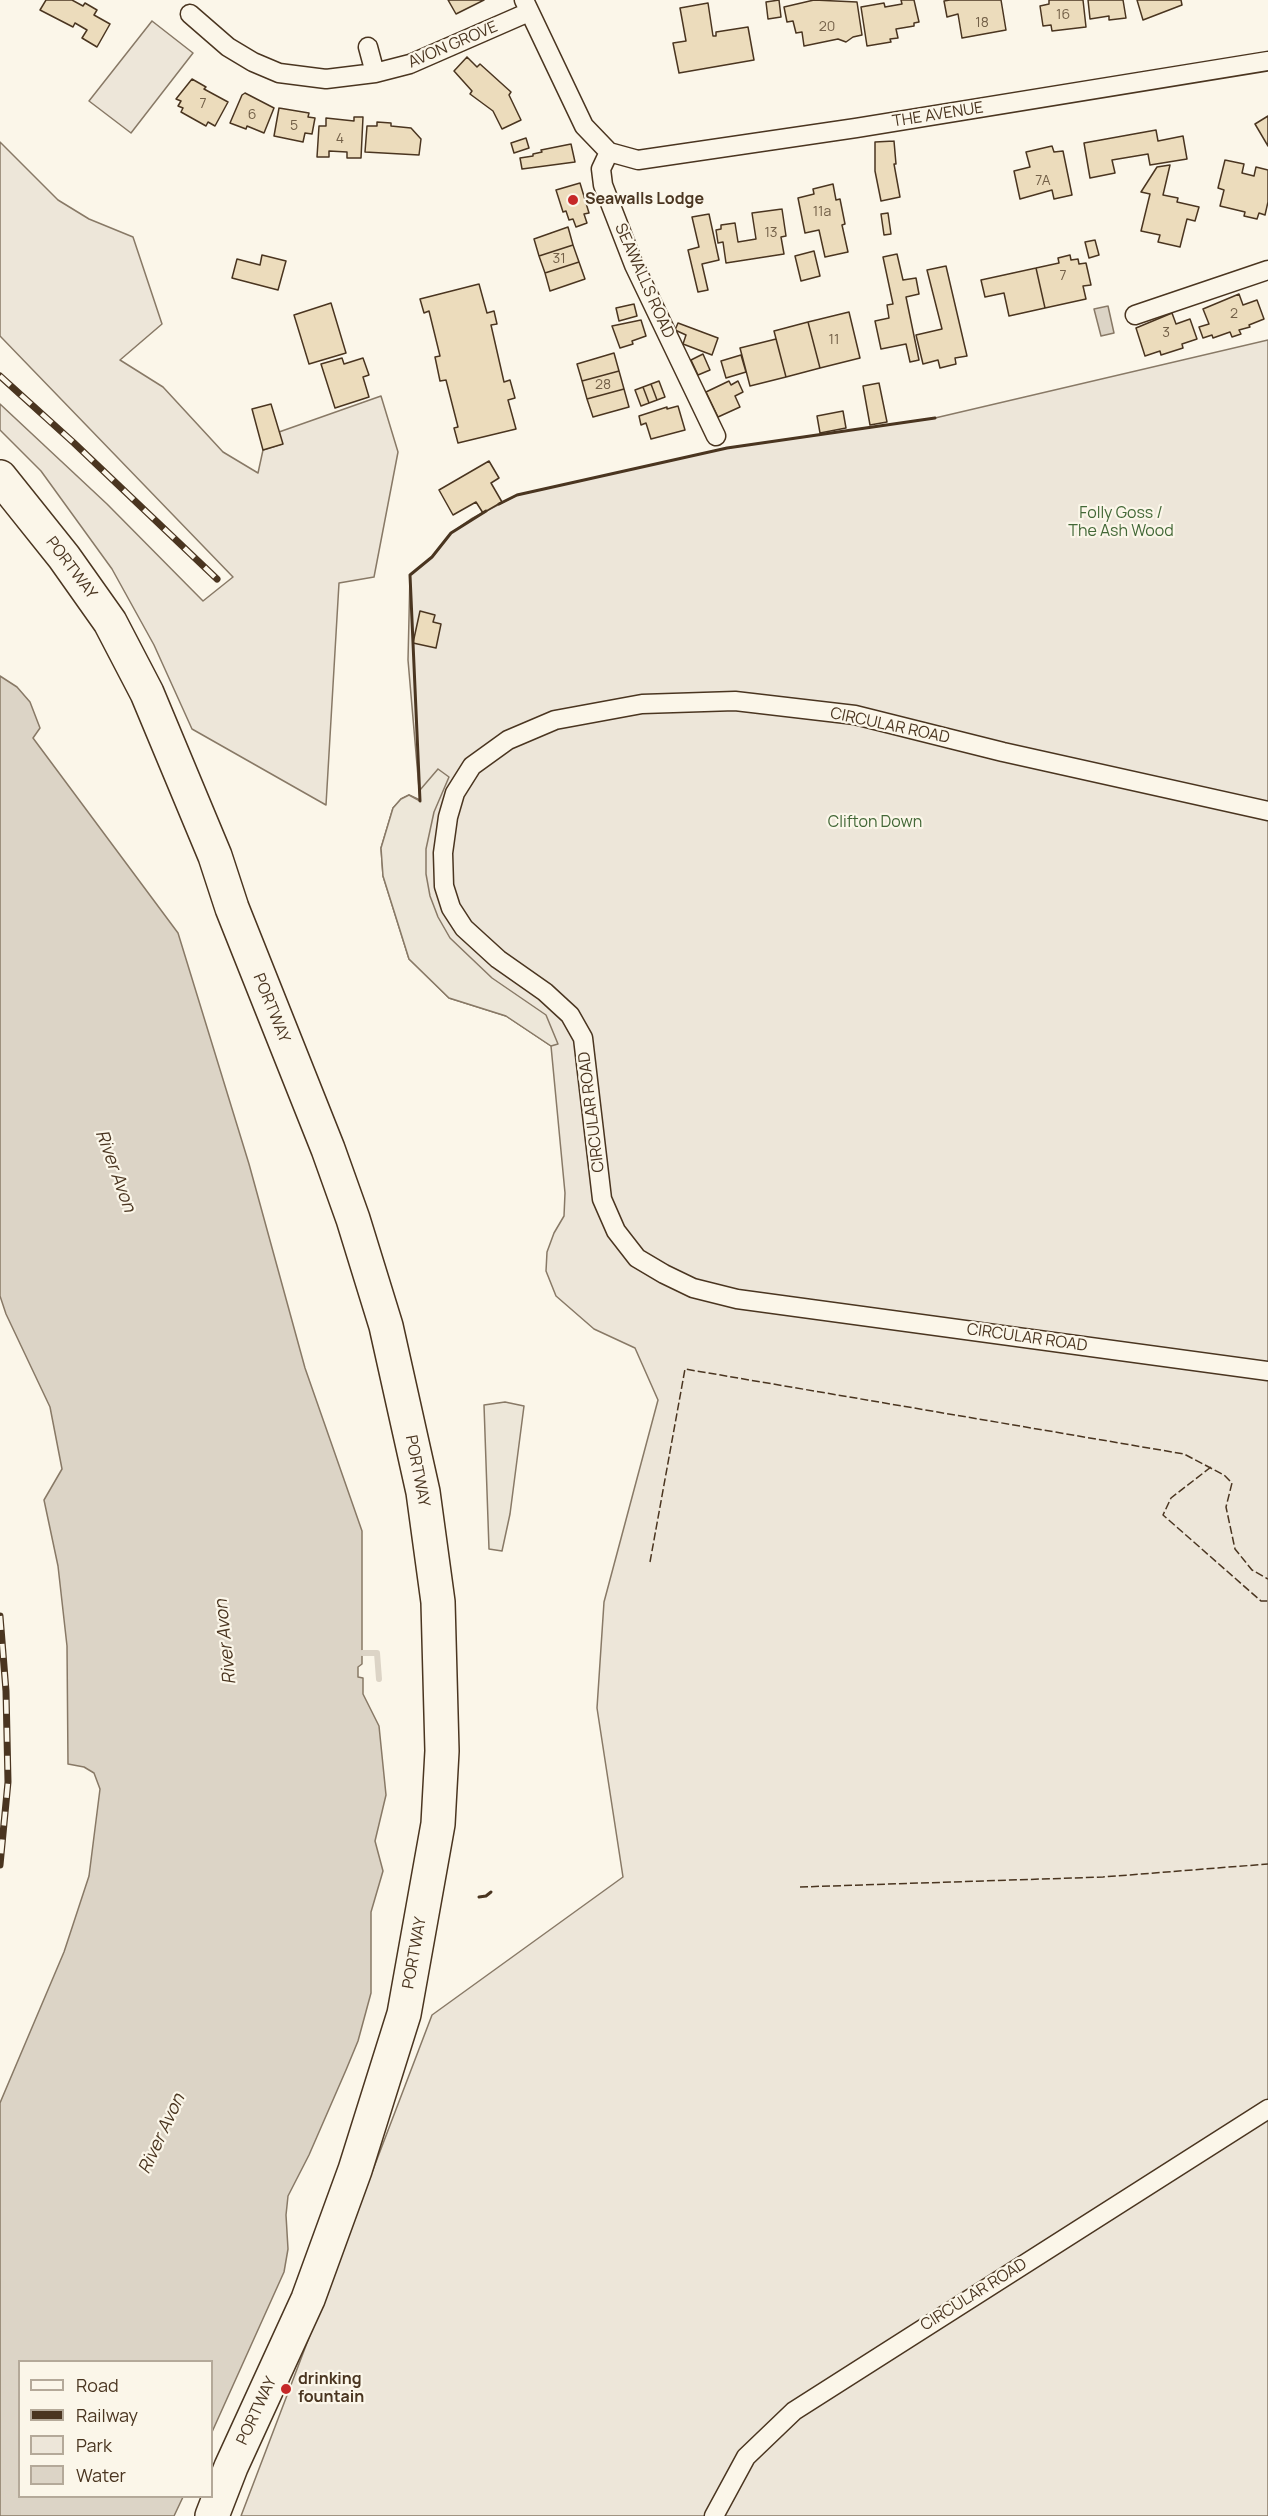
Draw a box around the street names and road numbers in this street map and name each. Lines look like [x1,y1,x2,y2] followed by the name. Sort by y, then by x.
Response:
[405,18,501,72] street label: AVON GROVE
[891,98,985,132] street label: THE AVENUE
[610,221,678,341] street label: SEAWALLS ROAD
[41,533,101,603] street label: PORTWAY
[829,704,951,748] street label: CIRCULAR ROAD
[248,971,294,1045] street label: PORTWAY
[575,1050,609,1174] street label: CIRCULAR ROAD
[965,1320,1089,1356] street label: CIRCULAR ROAD
[401,1433,433,1509] street label: PORTWAY
[399,1915,431,1991] street label: PORTWAY
[917,2255,1031,2335] street label: CIRCULAR ROAD
[233,2374,281,2448] street label: PORTWAY

